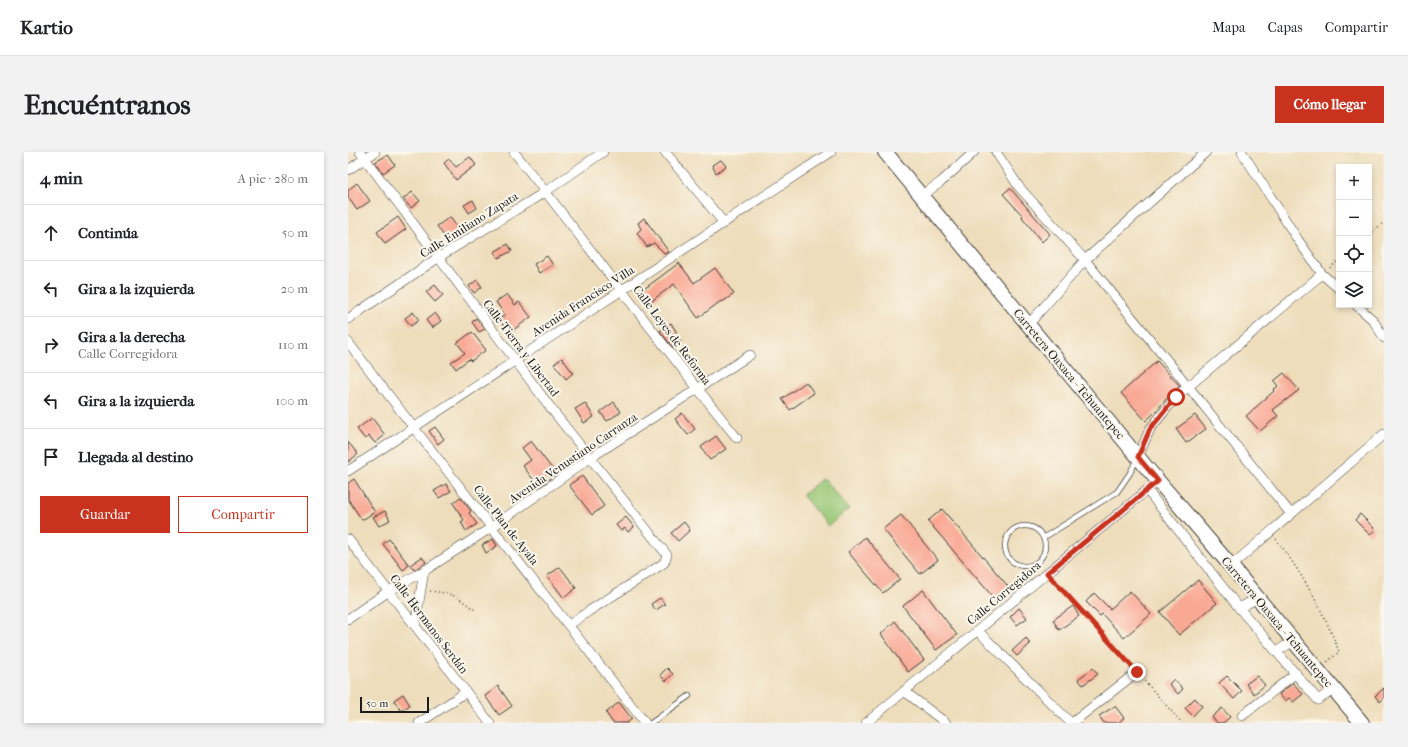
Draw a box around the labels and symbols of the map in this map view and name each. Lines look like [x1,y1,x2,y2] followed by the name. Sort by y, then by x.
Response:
[417,189,521,261] street label: Calle Emiliano Zapata
[528,262,637,340] street label: Avenida Francisco Villa
[630,283,714,388] street label: Calle Leyes de Reforma
[480,297,562,400] street label: Calle Tierra y Libertad
[1010,306,1128,442] street label: Carretera Oaxaca - Tehuantepec
[1167,388,1185,406] route start
[505,410,640,507] street label: Avenida Venustiano Carranza
[471,482,542,568] street label: Calle Plan de Ayala
[1218,554,1336,690] street label: Carretera Oaxaca - Tehuantepec
[964,558,1044,628] street label: Calle Corregidora
[387,572,471,676] street label: Calle Hermanos Serdán
[1128,663,1146,681] route end
[360,695,429,714] scale bar

